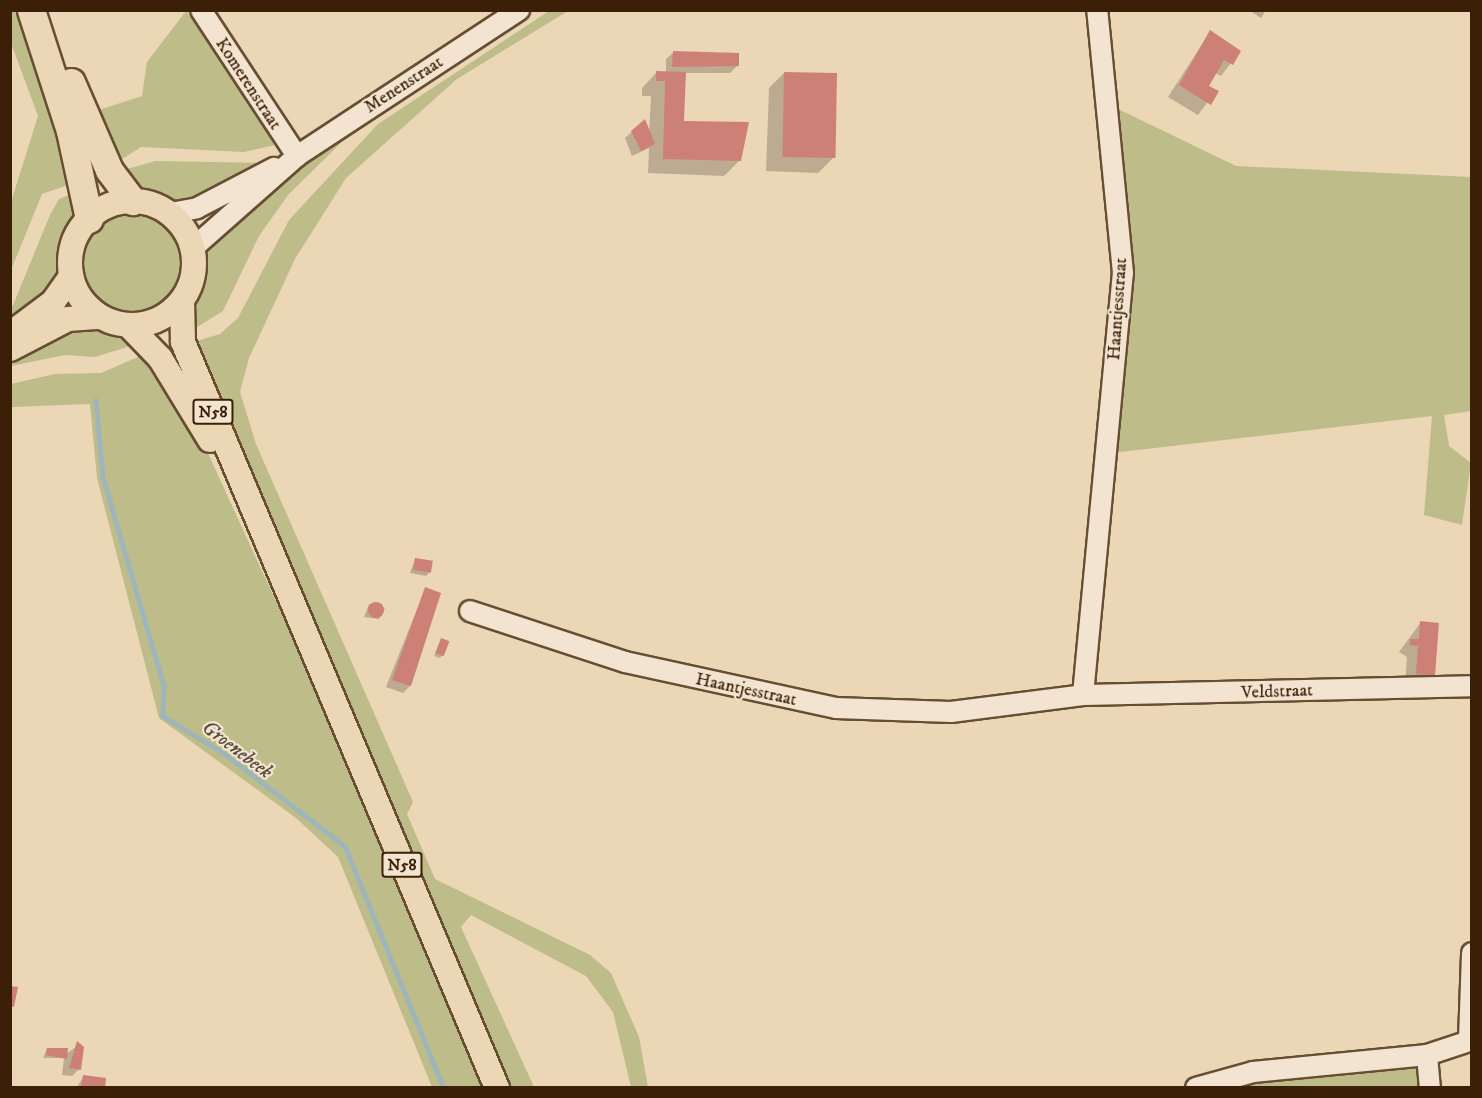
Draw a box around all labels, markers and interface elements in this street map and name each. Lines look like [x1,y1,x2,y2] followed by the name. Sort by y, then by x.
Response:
[210,34,286,134] street label: Komerenstraat
[361,52,447,118] street label: Menenstraat
[1104,257,1132,361] street label: Haantjesstraat
[192,399,234,425] road number: N58
[693,669,799,711] street label: Haantjesstraat
[1241,680,1313,704] street label: Veldstraat
[197,716,277,784] water label: Groenebeek
[381,852,423,878] road number: N58

